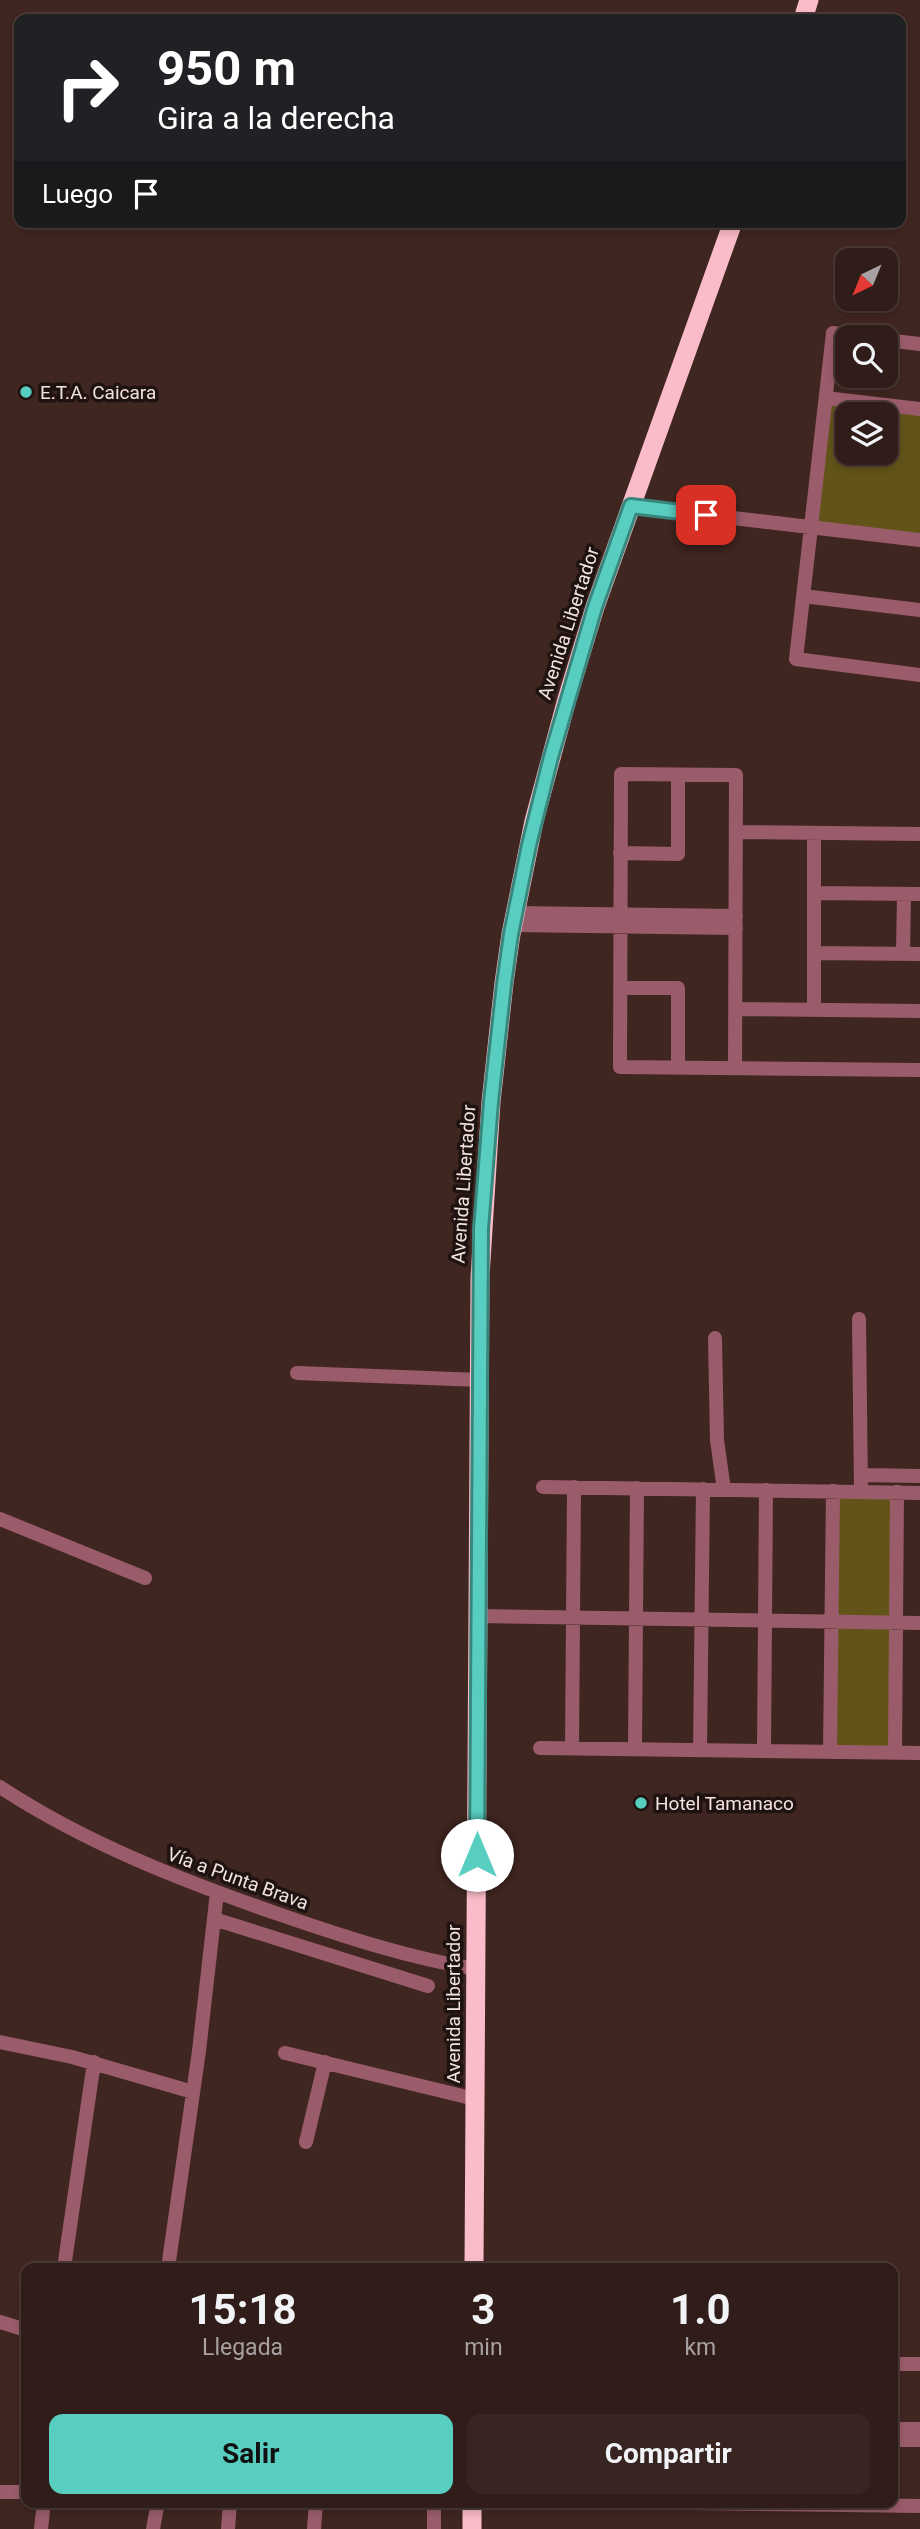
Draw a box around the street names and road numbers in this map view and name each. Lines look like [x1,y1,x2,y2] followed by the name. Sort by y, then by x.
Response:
[533,543,604,702] street label: Avenida Libertador
[446,1103,481,1264] street label: Avenida Libertador
[164,1842,312,1915] street label: Vía a Punta Brava
[442,1924,465,2084] street label: Avenida Libertador

